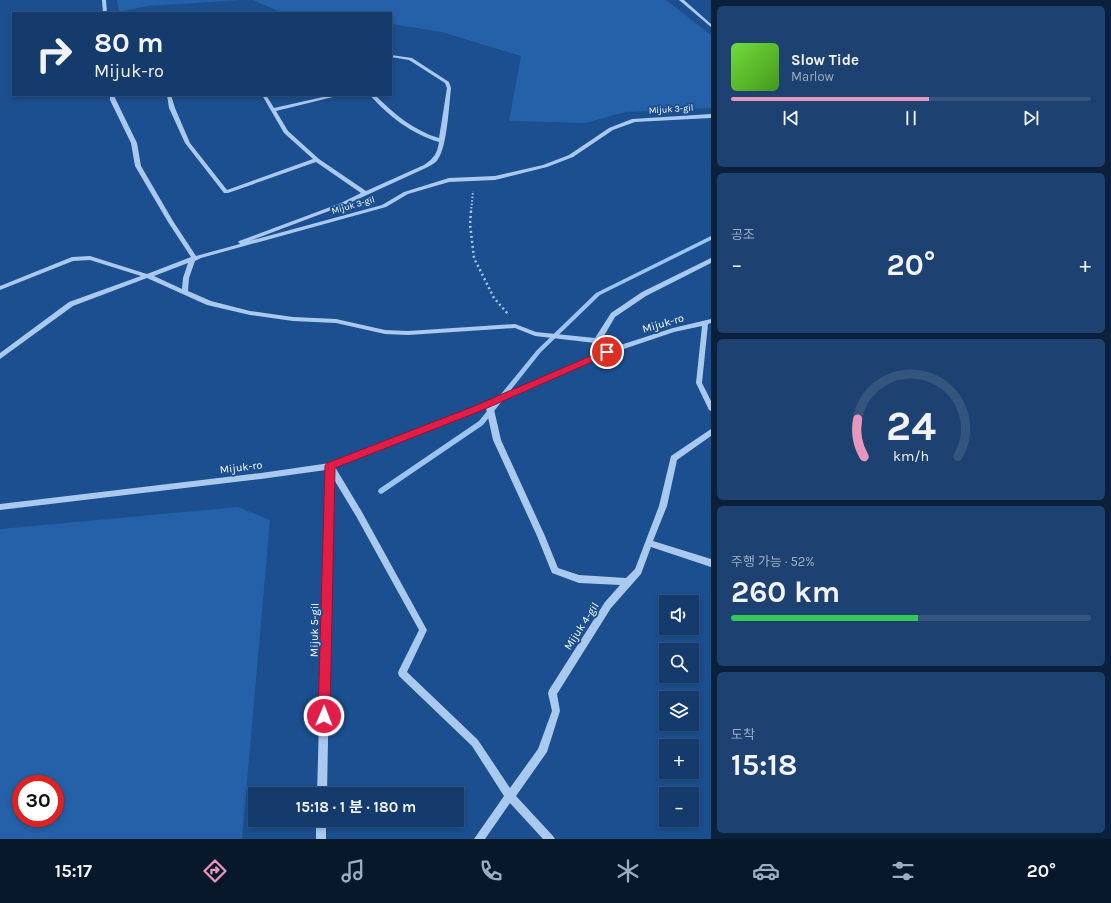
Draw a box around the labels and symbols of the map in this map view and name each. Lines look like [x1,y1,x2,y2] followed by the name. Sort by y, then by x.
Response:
[648,102,694,116] street label: Mijuk 3-gil
[330,194,376,216] street label: Mijuk 3-gil
[641,311,685,336] street label: Mijuk-ro
[590,335,624,369] pin
[219,458,263,477] street label: Mijuk-ro
[561,600,602,652] street label: Mijuk 4-gil
[308,603,321,657] street label: Mijuk 5-gil
[303,695,345,737] position arrow
[12,775,64,827] speed limit sign: 30

